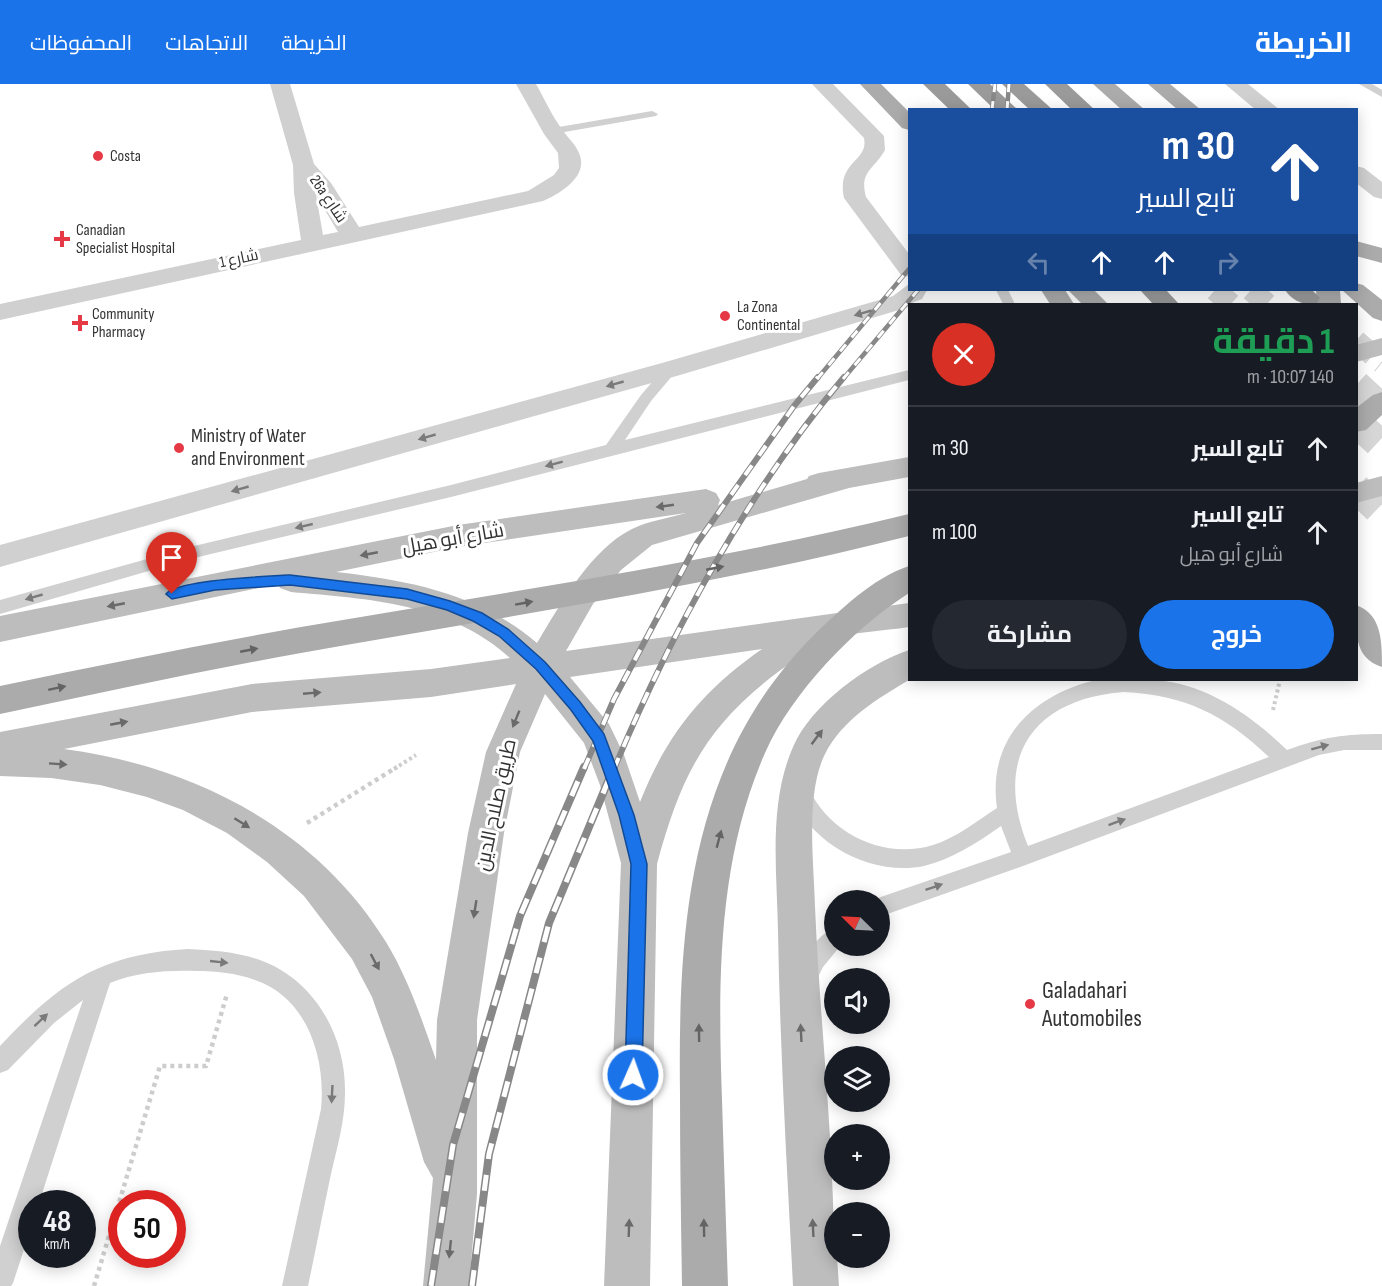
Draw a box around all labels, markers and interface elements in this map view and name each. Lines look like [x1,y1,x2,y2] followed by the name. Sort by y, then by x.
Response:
[1255,27,1352,60] text: الخريطة
[30,31,132,56] text: المحفوظات
[165,31,248,56] text: الاتجاهات
[281,31,347,56] text: الخريطة
[1162,121,1235,172] text: 30 m
[1256,132,1334,210] icon: ahead
[110,147,141,166] place label: Costa
[91,149,105,163] marker: Costa
[304,172,351,227] street label: 26a شارع
[1137,183,1235,215] text: تابع السير
[76,221,175,258] place label: Canadian Specialist Hospital
[53,230,71,248] marker: Canadian Specialist Hospital
[218,246,260,273] street label: شارع 1
[1022,246,1055,279] icon: left
[1085,246,1118,279] icon: ahead
[1148,246,1181,279] icon: ahead
[1211,246,1244,279] icon: right
[737,298,800,335] place label: La Zona Continental
[92,305,154,342] place label: Community Pharmacy
[718,309,732,323] marker: La Zona Continental
[854,309,872,318] one-way arrow
[73,316,87,330] marker: Community Pharmacy
[1212,321,1334,364] text: 1 دقيقة
[932,323,995,386] button: close
[1247,365,1334,389] text: 140 m · 10:07
[606,380,624,389] one-way arrow
[191,424,306,471] place label: Ministry of Water and Environment
[418,432,437,442] one-way arrow
[1301,432,1334,465] icon: ahead
[932,435,969,462] text: 30 m
[1192,436,1283,463] text: تابع السير
[172,441,186,455] marker: Ministry of Water and Environment
[545,459,564,469] one-way arrow
[231,485,249,494] one-way arrow
[655,501,674,510] one-way arrow
[1192,502,1283,529] text: تابع السير
[1301,516,1334,549] icon: ahead
[400,517,506,561] street label: شارع أبو هيل
[932,519,977,546] text: 100 m
[295,522,313,532] one-way arrow
[146,532,197,594] pin
[155,541,188,574] icon: arrive
[1180,543,1283,567] text: شارع أبو هيل
[359,550,378,559] one-way arrow
[706,563,725,572] one-way arrow
[25,593,43,602] one-way arrow
[514,598,533,607] one-way arrow
[932,600,1127,669] button: مشاركة
[1139,600,1334,669] button: خروج
[106,601,125,610] one-way arrow
[239,645,258,654] one-way arrow
[48,683,67,692] one-way arrow
[302,688,321,698] one-way arrow
[511,710,521,728] one-way arrow
[110,718,129,727] one-way arrow
[811,730,823,746] one-way arrow
[470,737,523,873] street label: طريق صلاح الدين
[1311,742,1329,751] one-way arrow
[49,759,68,768] one-way arrow
[1109,816,1127,826] one-way arrow
[234,817,250,828] one-way arrow
[715,830,724,848] one-way arrow
[925,882,943,891] one-way arrow
[824,890,890,956] north arrow
[824,890,890,1268] map controls
[470,899,479,918] one-way arrow
[370,954,380,971] one-way arrow
[210,957,229,967] one-way arrow
[824,968,890,1034] button: sound
[1041,976,1142,1033] place label: Galadahari Automobiles
[1023,997,1037,1011] marker: Galadahari Automobiles
[33,1014,48,1027] one-way arrow
[694,1023,704,1042] one-way arrow
[797,1023,806,1042] one-way arrow
[601,1043,665,1107] position arrow
[824,1046,890,1112] button: layers
[328,1085,337,1104] one-way arrow
[824,1124,890,1190] button: +
[108,1190,186,1268] speed limit sign: 50
[824,1202,890,1268] button: −
[43,1204,71,1240] text: 48
[624,1218,634,1237] one-way arrow
[699,1218,709,1237] one-way arrow
[808,1218,817,1237] one-way arrow
[44,1235,70,1254] text: km/h
[445,1240,454,1259] one-way arrow

